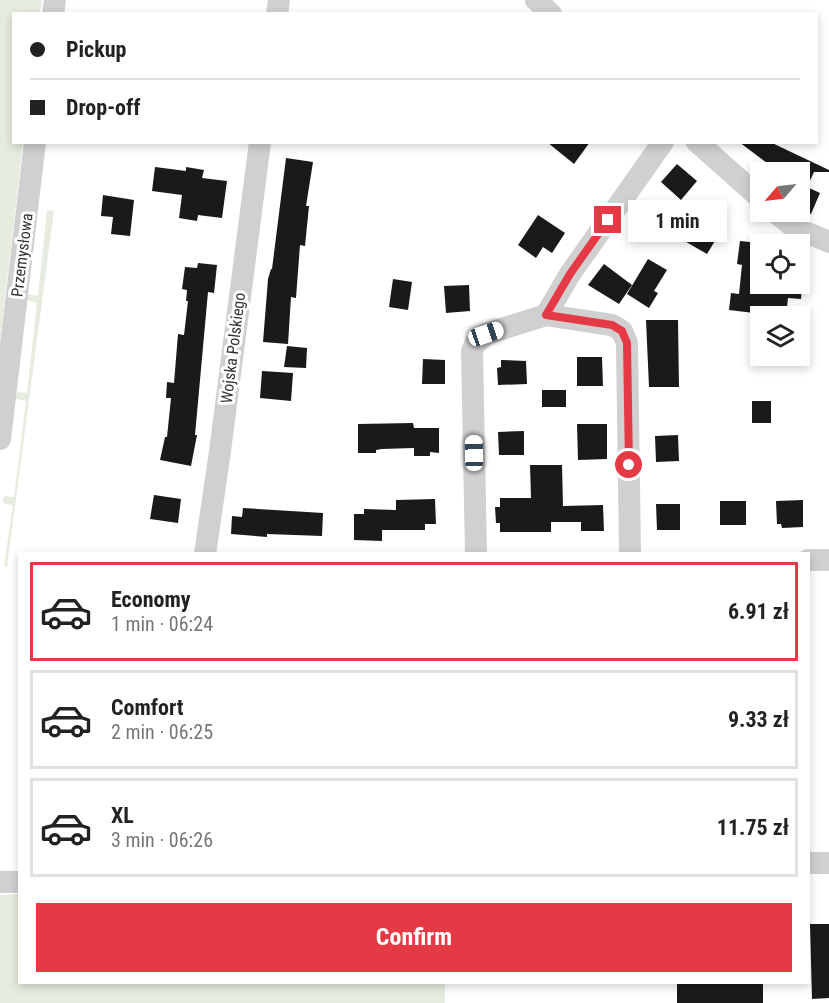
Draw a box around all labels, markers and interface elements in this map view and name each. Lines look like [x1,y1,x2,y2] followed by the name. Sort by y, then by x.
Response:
[66,37,126,62] text: Pickup
[66,95,140,120] text: Drop-off
[750,162,810,222] north arrow
[750,162,810,366] map controls
[629,199,728,241] callout: 1 min
[594,206,621,233] route end
[655,209,700,233] text: 1 min
[7,212,37,298] street label: Przemysłowa
[750,234,810,294] button: locate
[217,292,249,404] street label: Wojska Polskiego
[750,306,810,366] button: layers
[466,320,506,348] car
[465,435,483,471] car
[615,451,642,478] route start
[39,585,93,639] icon: car
[111,587,191,612] text: Economy
[728,599,789,624] text: 6.91 zł
[111,612,213,636] text: 1 min · 06:24
[39,693,93,747] icon: car
[111,695,184,720] text: Comfort
[728,707,789,732] text: 9.33 zł
[111,720,213,744] text: 2 min · 06:25
[39,801,93,855] icon: car
[111,803,134,828] text: XL
[717,815,789,840] text: 11.75 zł
[111,828,213,852] text: 3 min · 06:26
[36,903,792,972] button: Confirm

